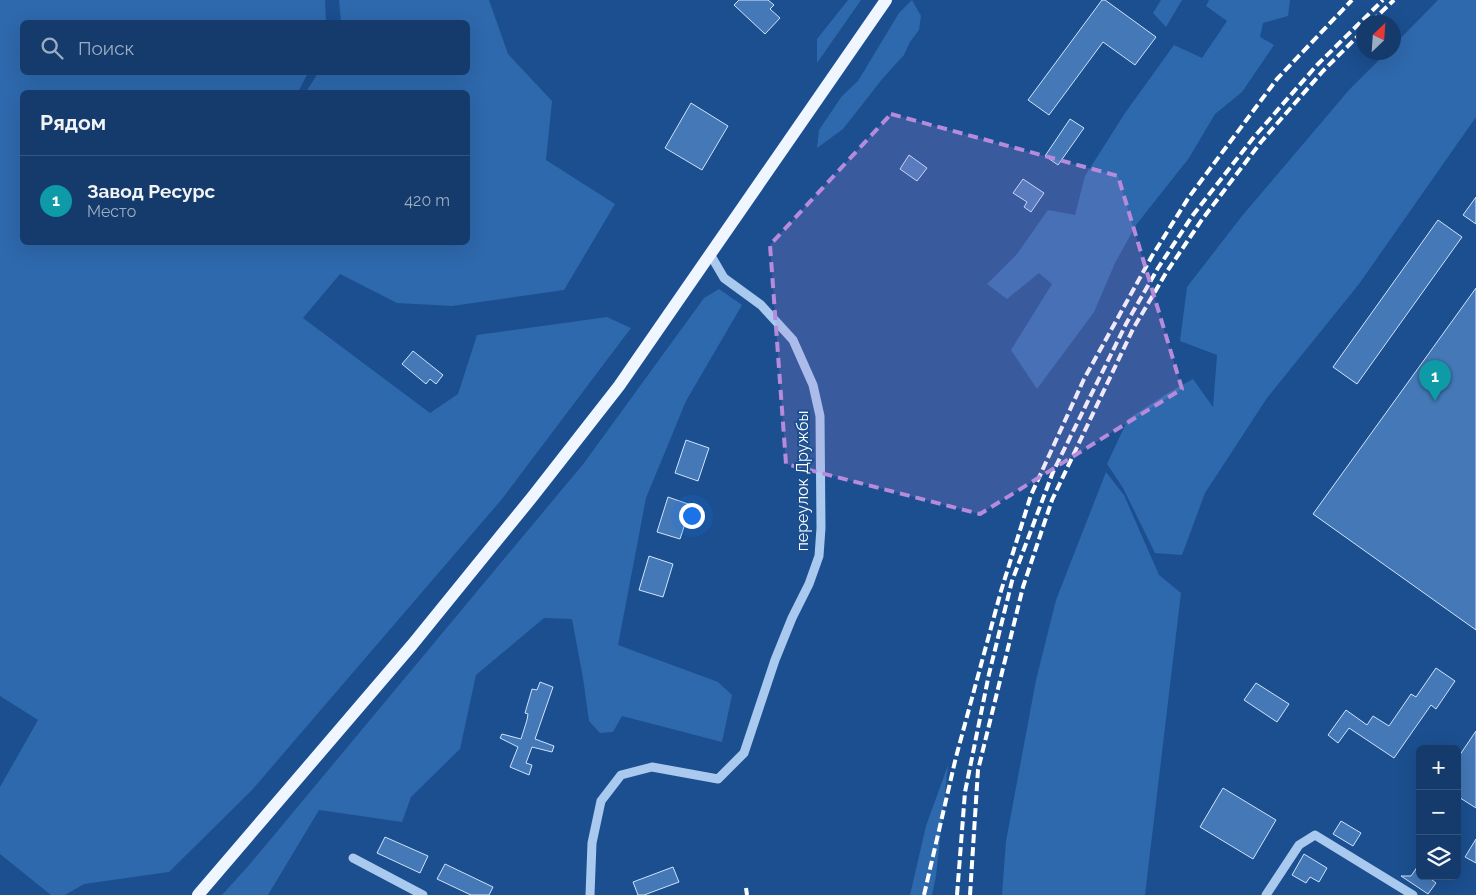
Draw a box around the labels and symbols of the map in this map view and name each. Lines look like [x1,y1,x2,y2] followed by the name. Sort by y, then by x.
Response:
[1356,15,1401,60] north arrow
[1419,360,1451,401] pin: 1
[793,411,812,551] street label: переулок Дружбы
[679,503,705,529] your location

